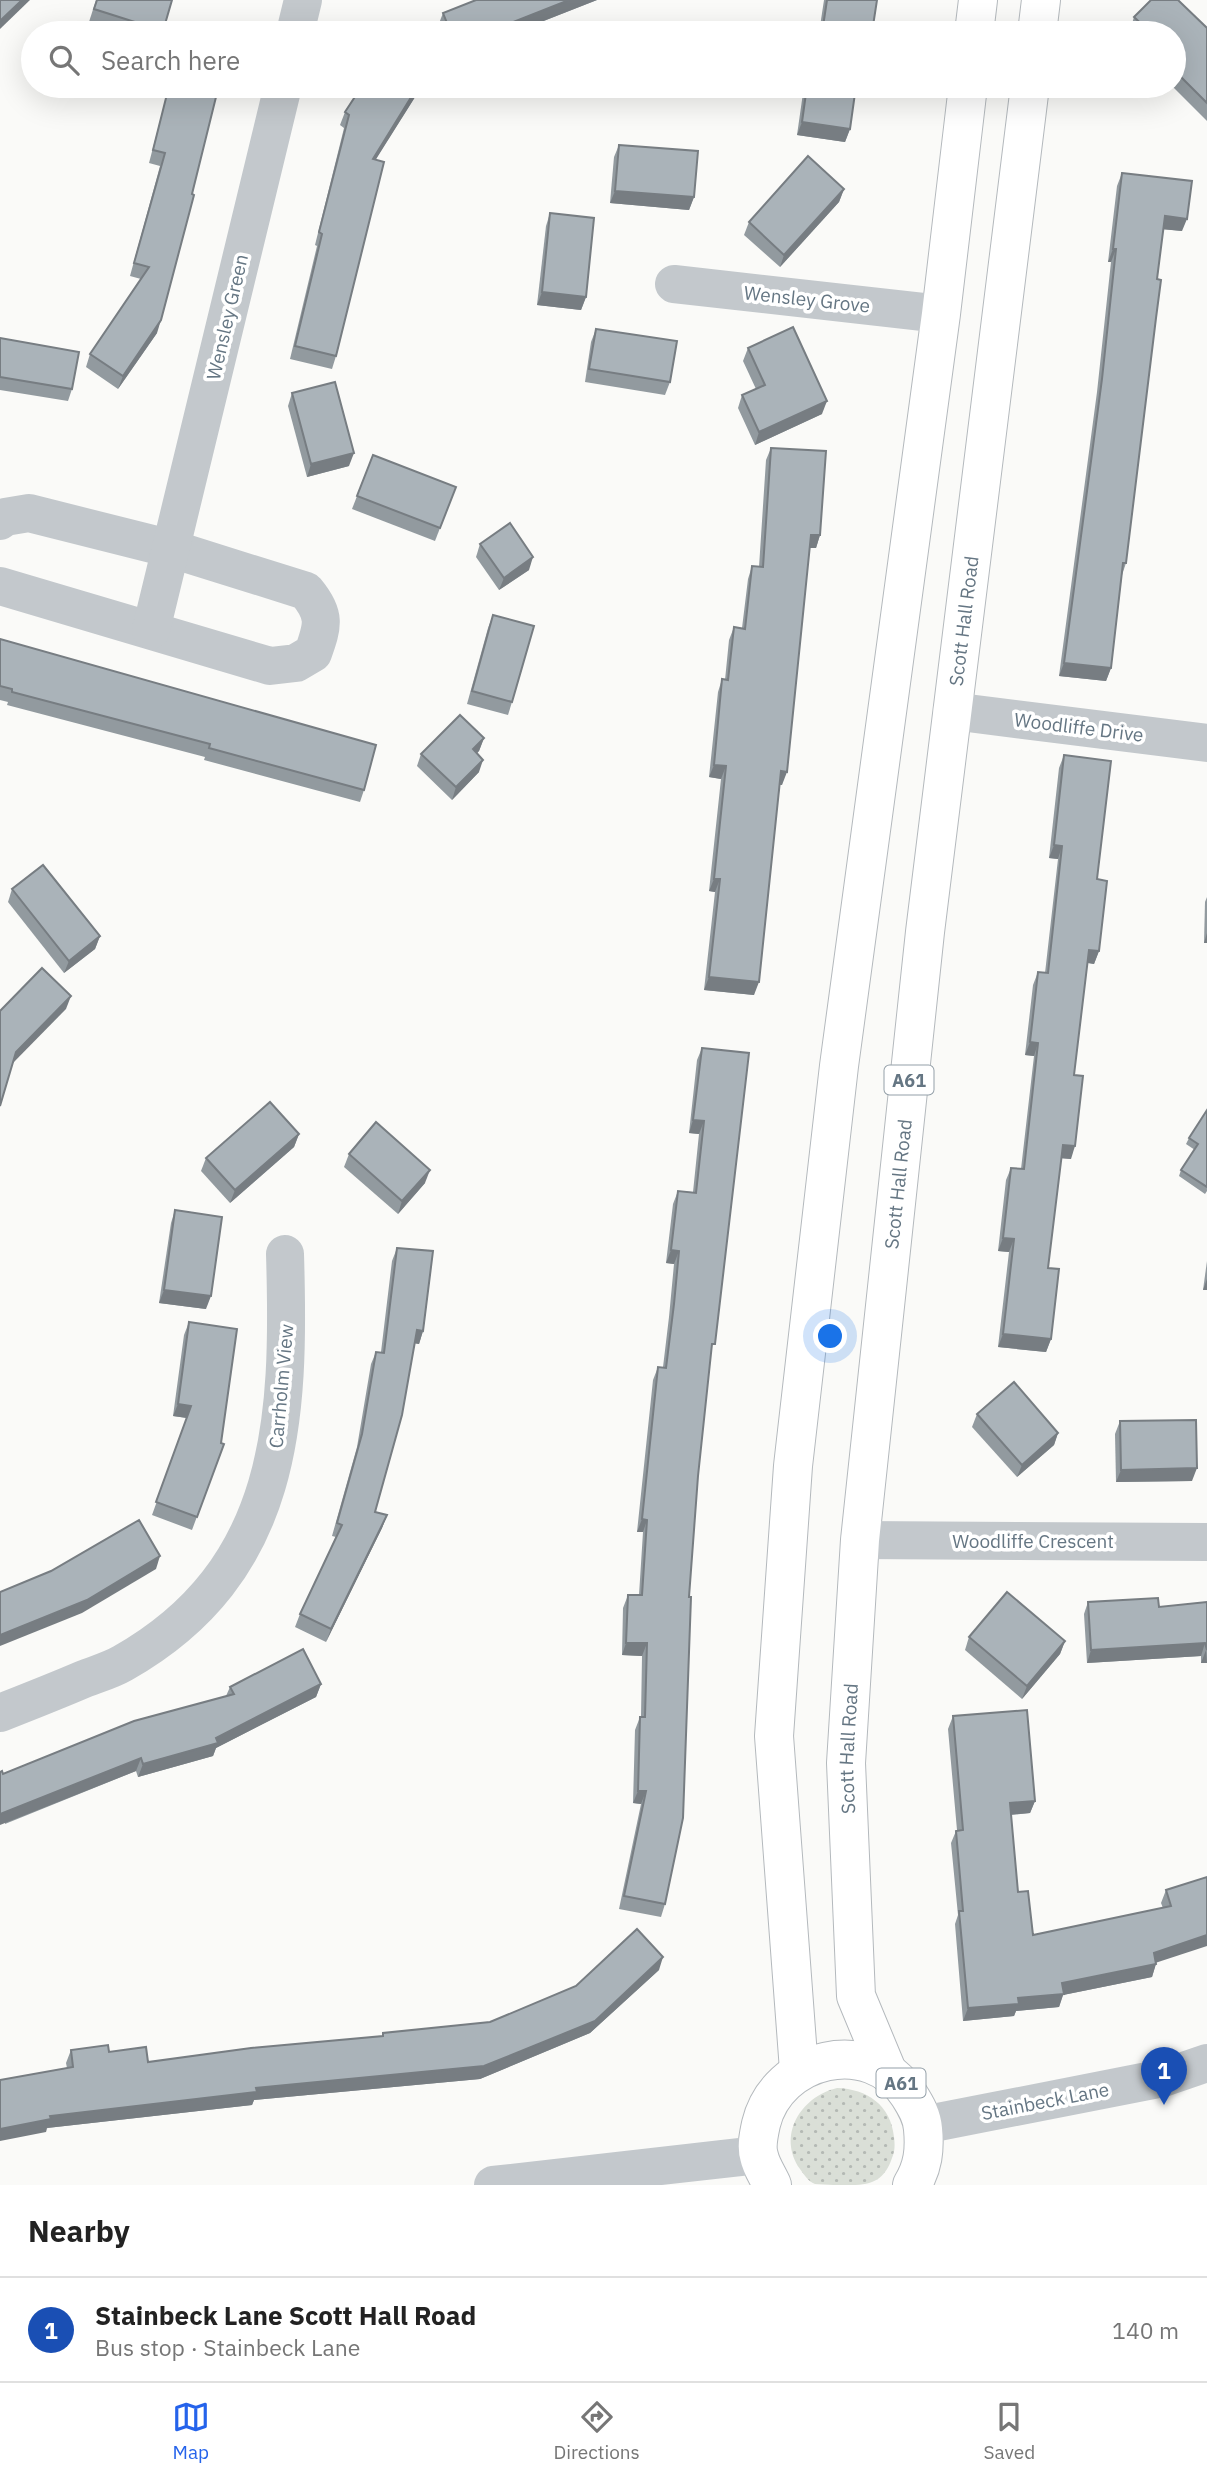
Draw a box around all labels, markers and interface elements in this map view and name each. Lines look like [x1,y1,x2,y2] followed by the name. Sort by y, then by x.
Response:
[21,21,1186,98] search box
[45,41,83,79] icon: search
[101,43,240,77] text: Search here
[201,252,253,382] street label: Wensley Green
[743,280,871,318] street label: Wensley Grove
[944,554,984,687] street label: Scott Hall Road
[1013,707,1145,747] street label: Woodliffe Drive
[884,1065,934,1094] road number: A61
[879,1118,917,1250] street label: Scott Hall Road
[813,1319,847,1353] your location
[264,1323,298,1449] street label: Carrholm View
[952,1529,1114,1553] street label: Woodliffe Crescent
[834,1683,863,1814] street label: Scott Hall Road
[1141,2047,1187,2105] pin: 1
[876,2068,926,2098] road number: A61
[979,2077,1111,2125] street label: Stainbeck Lane
[28,2211,130,2250] text: Nearby
[95,2298,476,2332] text: Stainbeck Lane Scott Hall Road
[44,2315,58,2345] text: 1
[1112,2315,1179,2345] text: 140 m
[95,2332,360,2362] text: Bus stop · Stainbeck Lane
[172,2398,210,2464] tab: Map
[553,2398,640,2464] tab: Directions
[984,2398,1035,2464] tab: Saved

